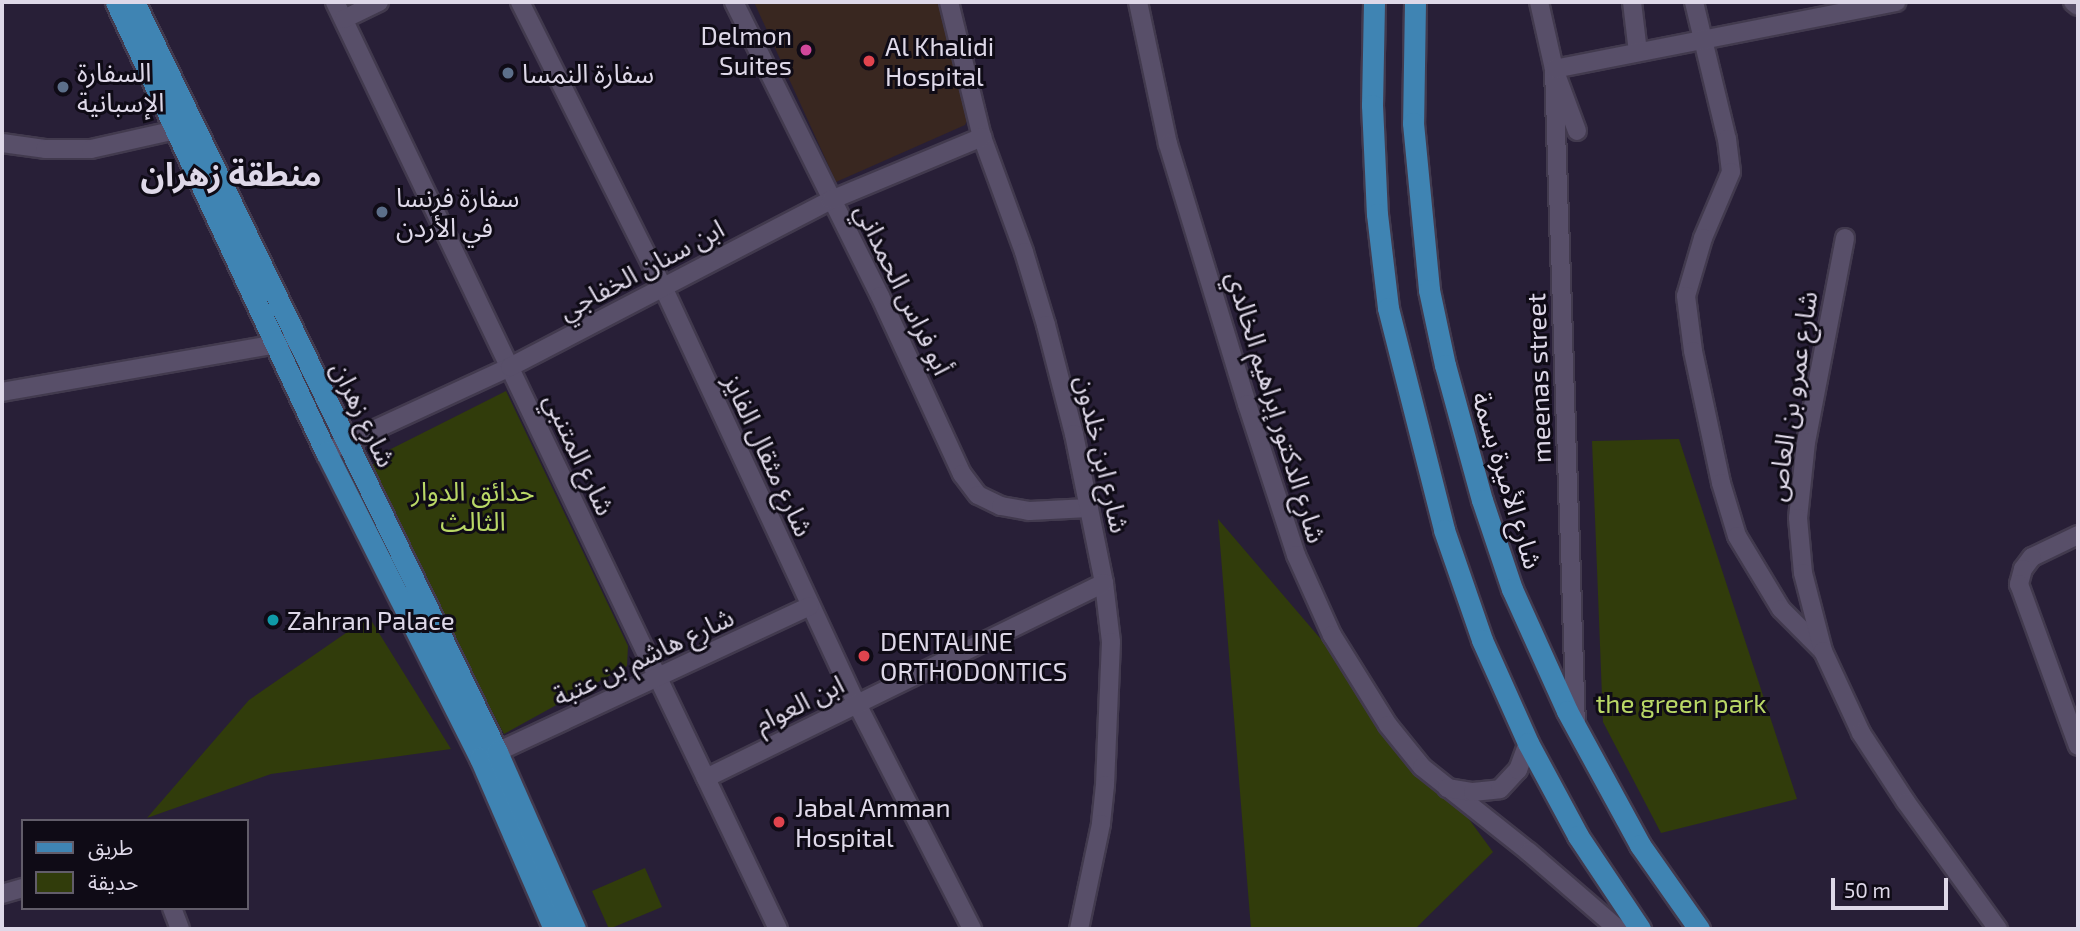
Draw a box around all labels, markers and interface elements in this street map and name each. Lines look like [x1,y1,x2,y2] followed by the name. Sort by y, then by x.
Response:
[700,19,792,80] place label: Delmon Suites
[885,30,995,92] place label: Al Khalidi Hospital
[798,42,814,58] marker: Delmon Suites
[859,51,879,71] marker: Al Khalidi Hospital
[77,56,165,118] place label: السفارة الإسبانية
[522,57,654,89] place label: سفارة النمسا
[500,65,516,81] marker: سفارة النمسا
[55,79,71,95] marker: السفارة الإسبانية
[141,154,321,194] district label: منطقة زهران
[396,181,519,242] place label: سفارة فرنسا في الأردن
[849,198,959,380] street label: أبو فراس الحمداني
[374,204,390,220] marker: سفارة فرنسا في الأردن
[553,212,729,326] street label: ابن سنان الخفاجي
[1221,267,1333,547] street label: شارع الدكتور إبراهيم الخالدي
[1759,289,1823,503] street label: شارع عمرو بن العاص
[1519,292,1557,464] street label: meenas street
[325,356,403,472] street label: شارع زهران
[718,369,820,541] street label: شارع مثقال الفايز
[1070,372,1136,536] street label: شارع ابن خلدون
[538,388,622,520] street label: شارع المتنبي
[1466,388,1550,572] street label: شارع الأميرة بسمة
[411,475,535,536] park label: حدائق الدوار الثالث
[548,600,738,712] street label: شارع هاشم بن عتبة
[287,604,455,636] place label: Zahran Palace
[265,612,281,628] marker: Zahran Palace
[880,625,1067,686] place label: DENTALINE ORTHODONTICS
[854,646,874,666] marker: DENTALINE ORTHODONTICS
[749,668,849,738] street label: ابن العوام
[1595,687,1767,719] park label: the green park
[795,791,952,852] place label: Jabal Amman Hospital
[769,812,789,832] marker: Jabal Amman Hospital
[21,819,248,910] legend
[88,834,133,859] text: طريق
[1835,864,1952,908] scale bar
[88,869,138,894] text: حديقة
[1844,877,1891,902] text: 50 m

